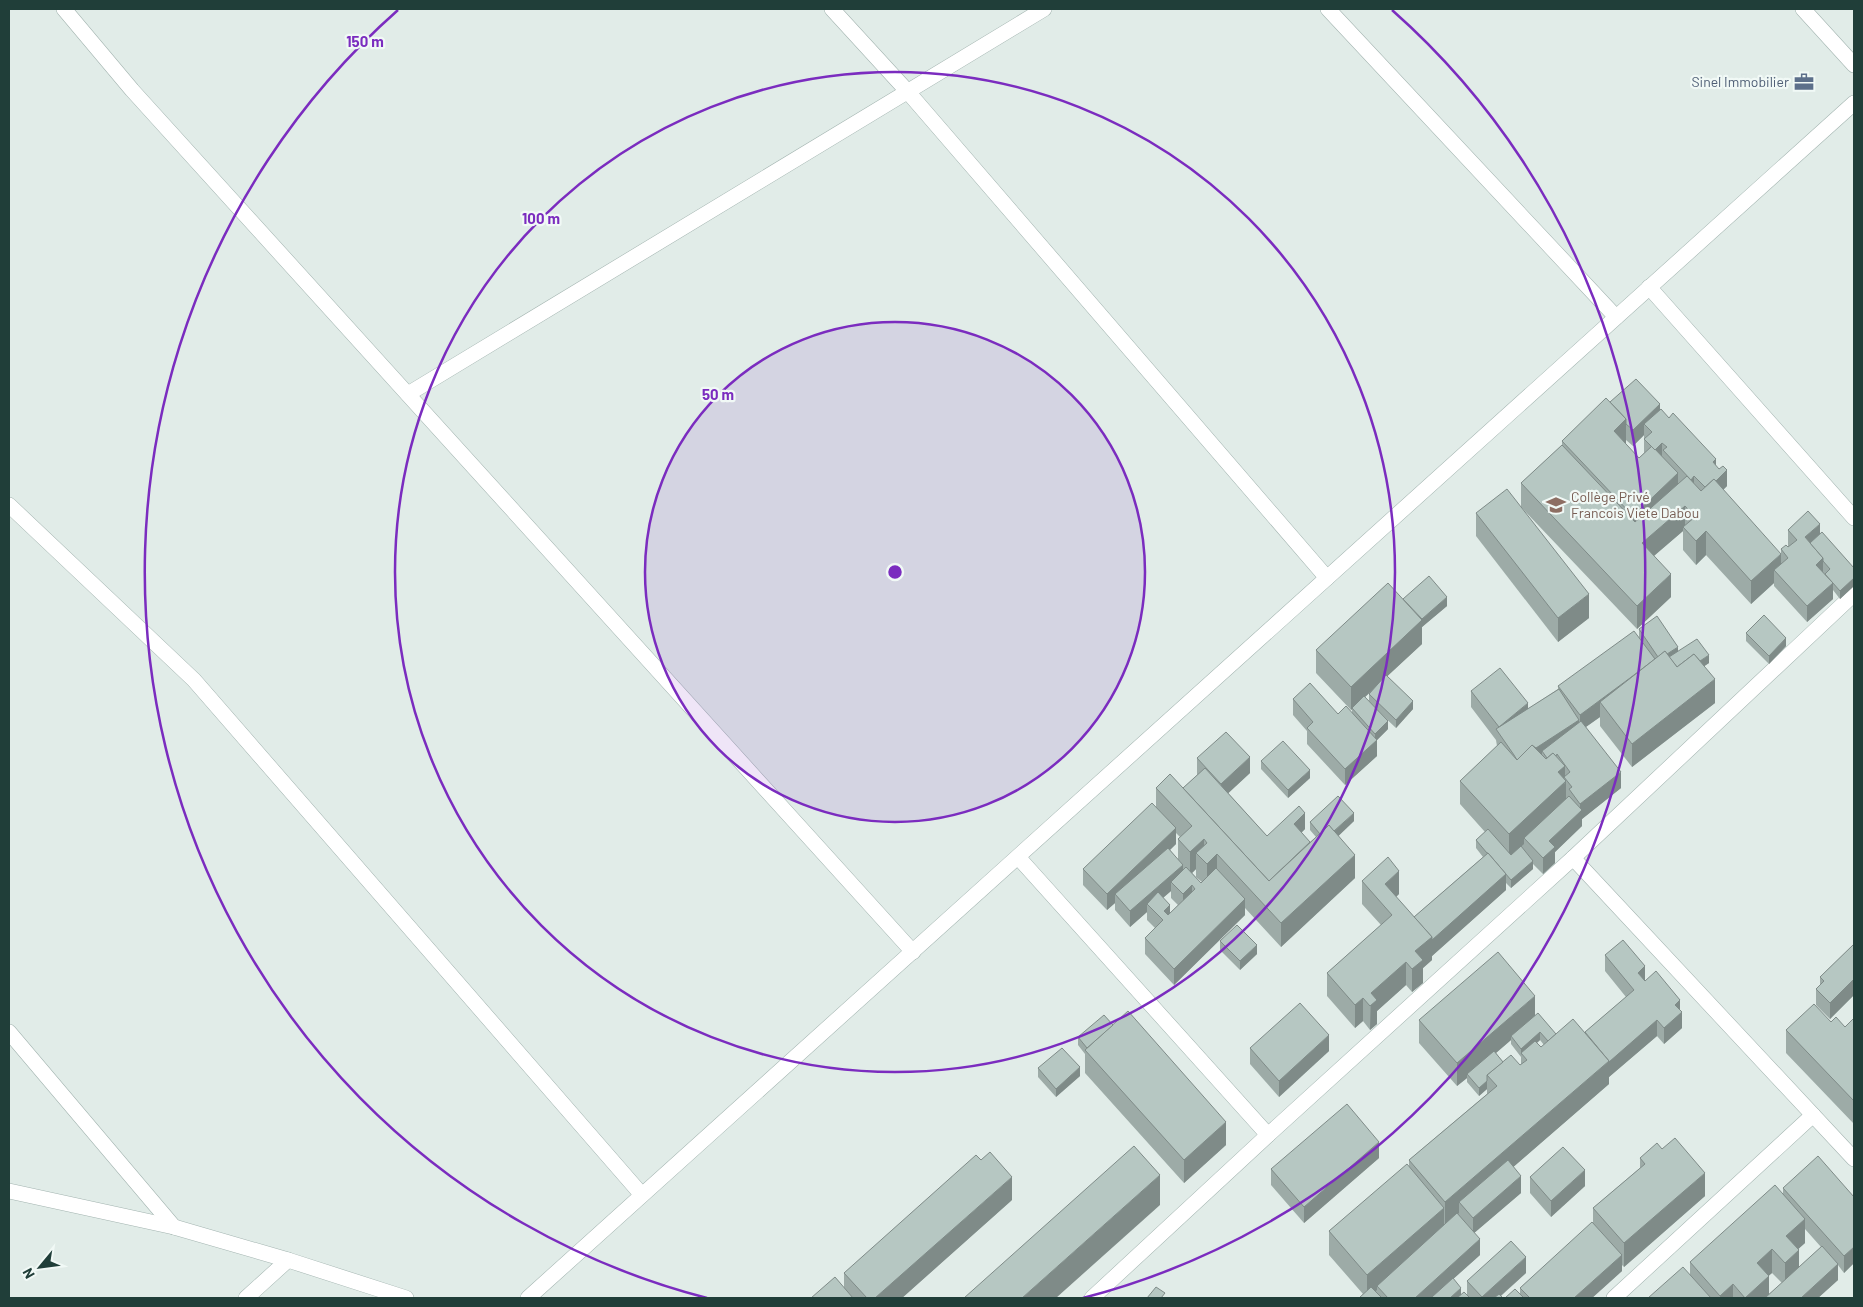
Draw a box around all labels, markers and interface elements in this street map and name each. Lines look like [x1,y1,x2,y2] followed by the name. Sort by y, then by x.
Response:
[346,32,384,50] text: 150 m
[1793,71,1815,93] office icon: Sinel Immobilier
[1691,73,1789,90] place label: Sinel Immobilier
[522,209,560,227] text: 100 m
[702,385,734,403] text: 50 m
[1571,488,1699,521] place label: Collège Privé Francois Viete Dabou
[1545,494,1567,516] school or university icon: Collège Privé Francois Viete Dabou
[886,563,904,581] centre of rings
[15,1242,65,1292] north arrow
[19,1265,38,1282] text: N

